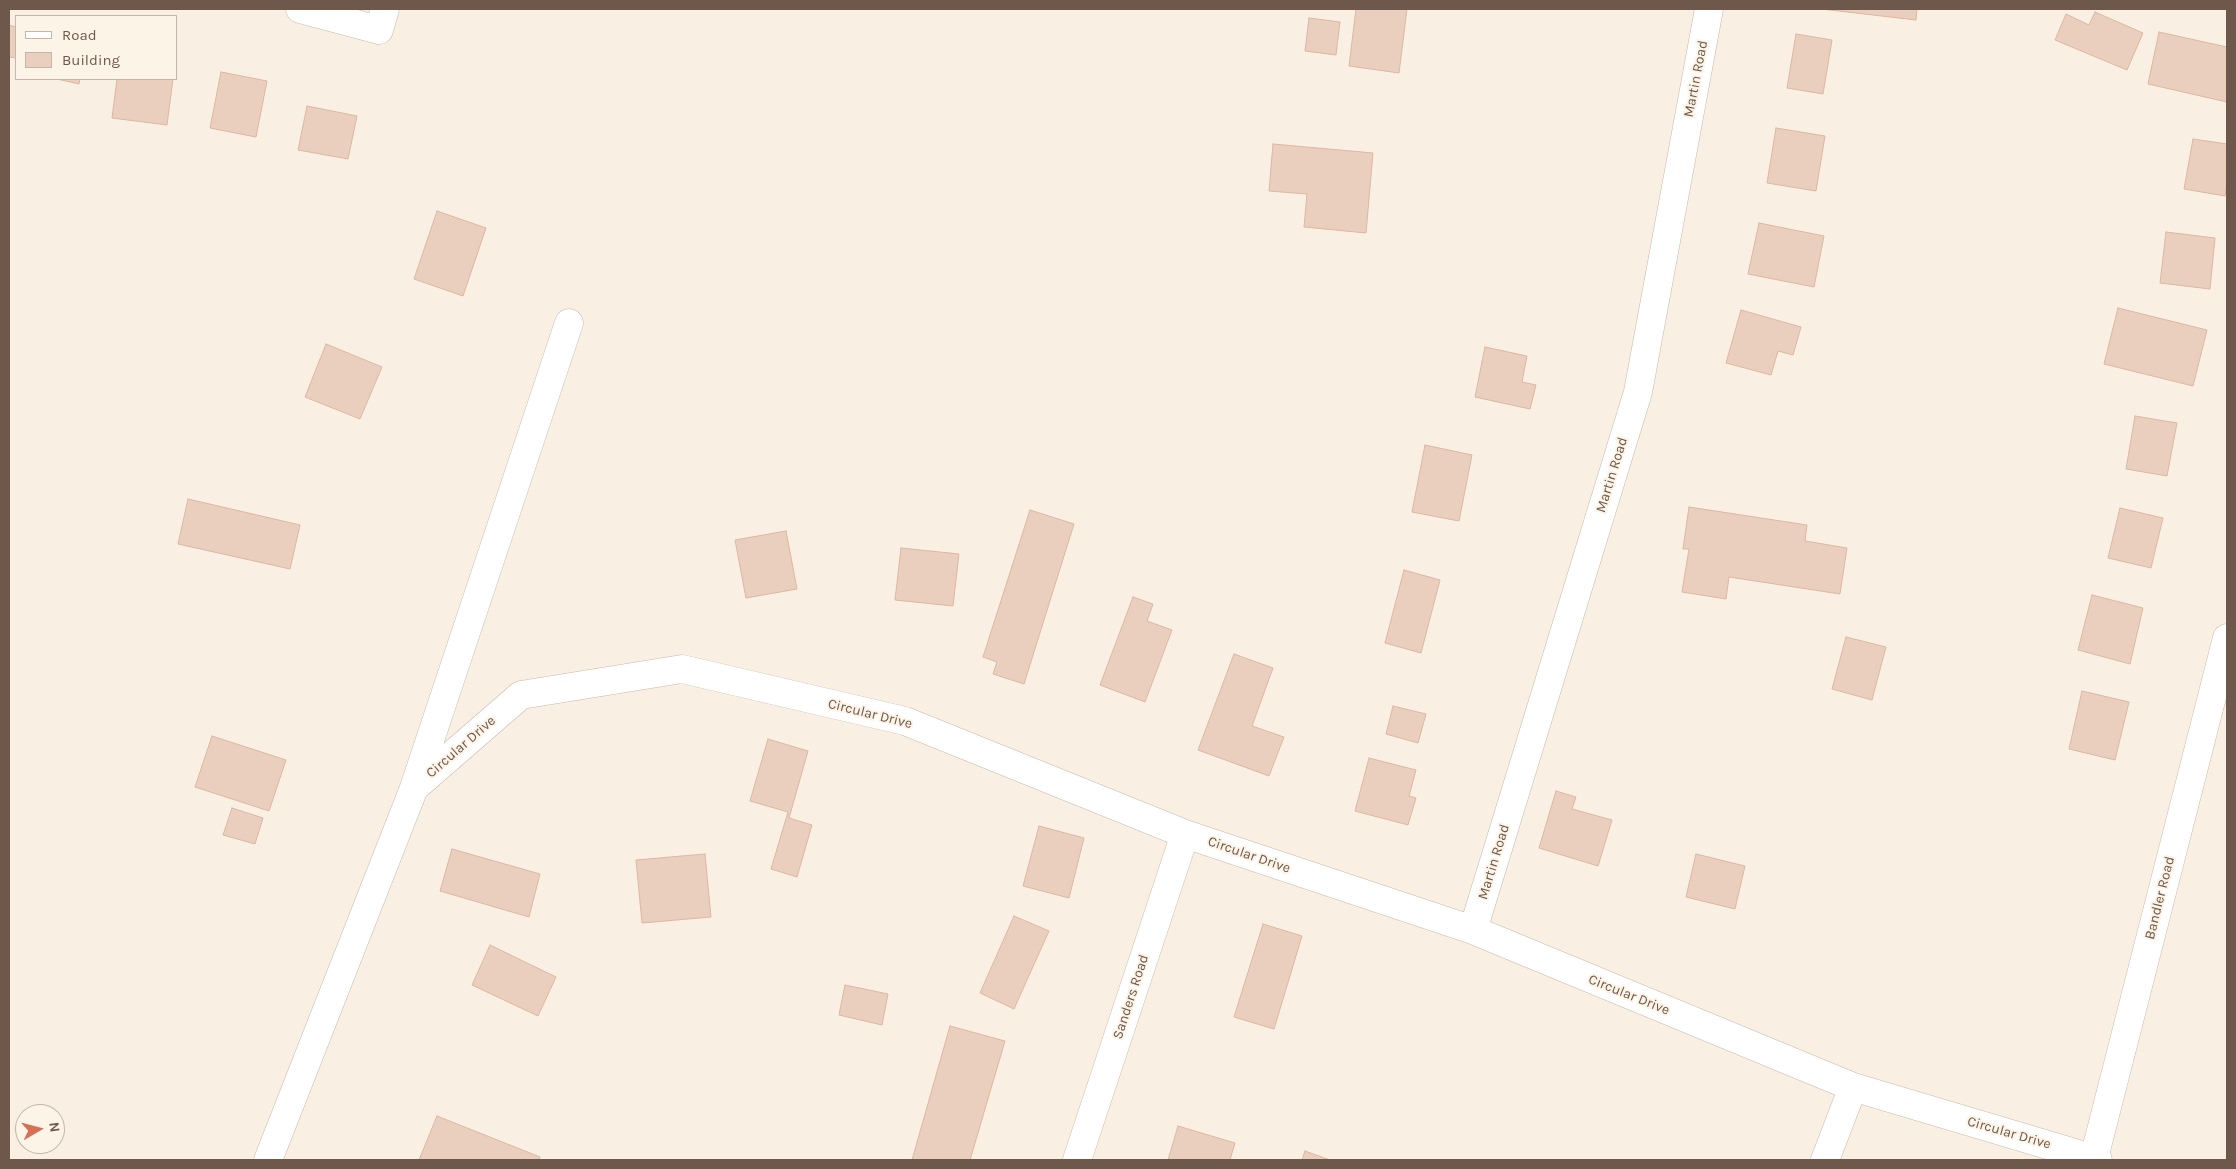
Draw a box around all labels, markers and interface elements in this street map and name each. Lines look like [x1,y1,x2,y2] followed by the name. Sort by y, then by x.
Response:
[15,15,178,80] legend
[62,26,97,44] text: Road
[1680,39,1712,119] street label: Martin Road
[62,51,120,69] text: Building
[1593,435,1631,515] street label: Martin Road
[826,695,914,733] street label: Circular Drive
[423,712,499,782] street label: Circular Drive
[1475,822,1513,902] street label: Martin Road
[1206,833,1292,877] street label: Circular Drive
[2142,855,2178,941] street label: Bandler Road
[1109,953,1153,1041] street label: Sanders Road
[1586,971,1672,1019] street label: Circular Drive
[15,1104,65,1154] north arrow
[1965,1113,2053,1153] street label: Circular Drive
[45,1121,63,1133] text: N

